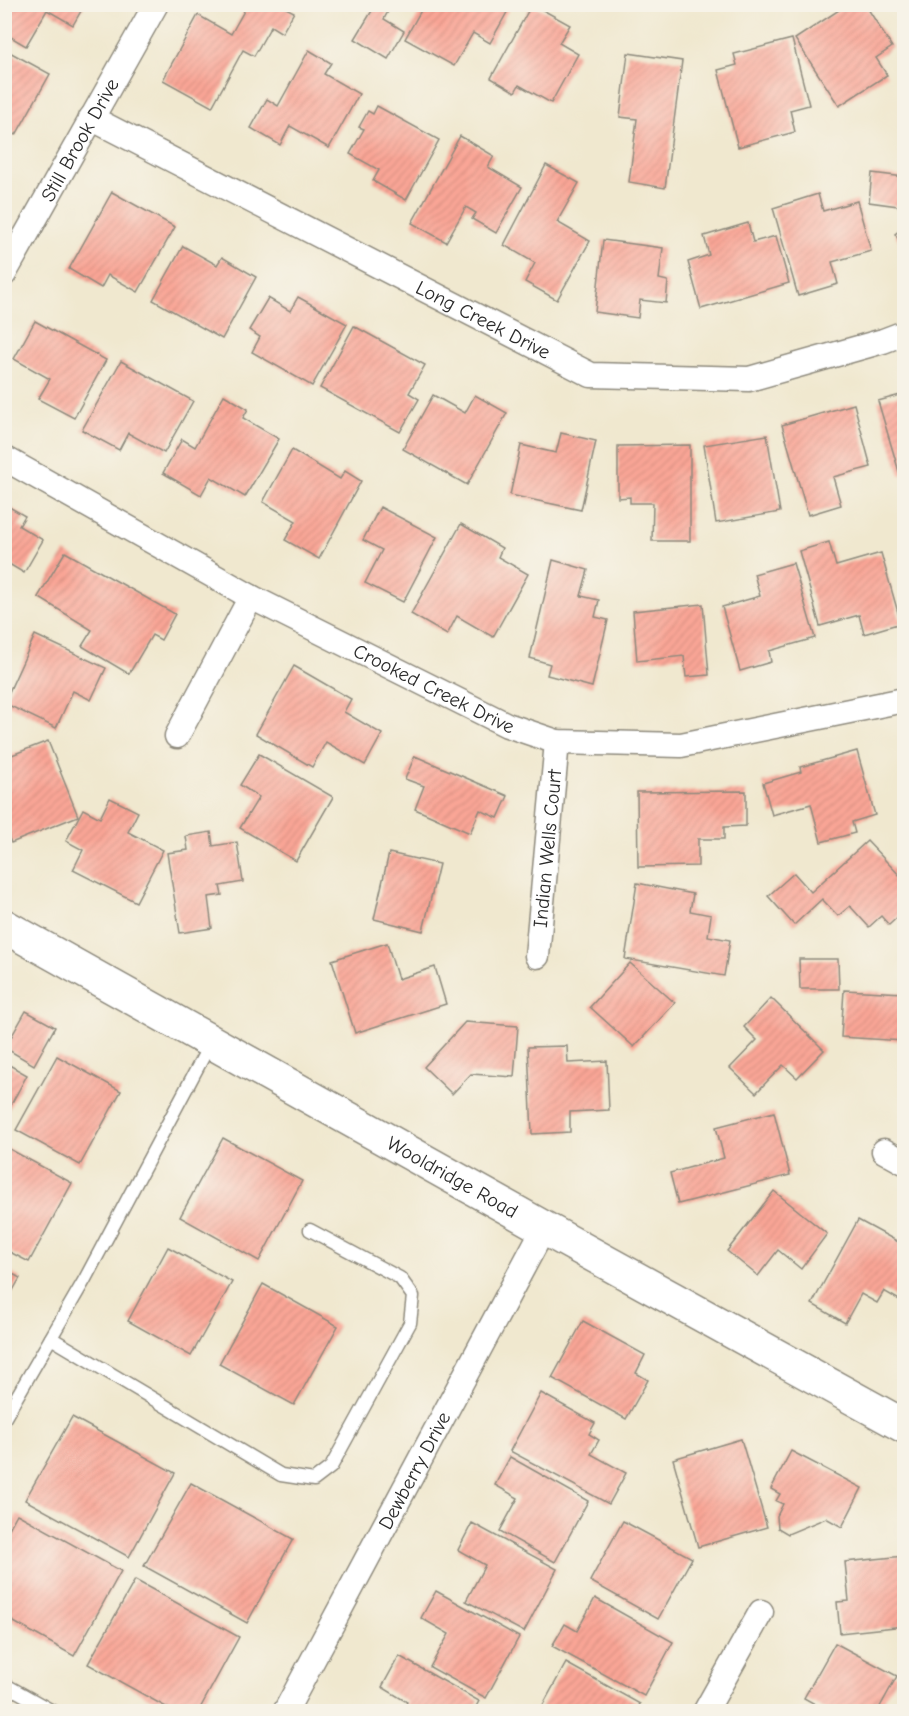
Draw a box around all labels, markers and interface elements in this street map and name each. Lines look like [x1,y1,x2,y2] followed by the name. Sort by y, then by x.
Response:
[36,75,124,206] street label: Still Brook Drive
[412,276,554,364] street label: Long Creek Drive
[349,639,517,739] street label: Crooked Creek Drive
[529,767,567,929] street label: Indian Wells Court
[383,1132,522,1223] street label: Wooldridge Road
[374,1408,456,1533] street label: Dewberry Drive

